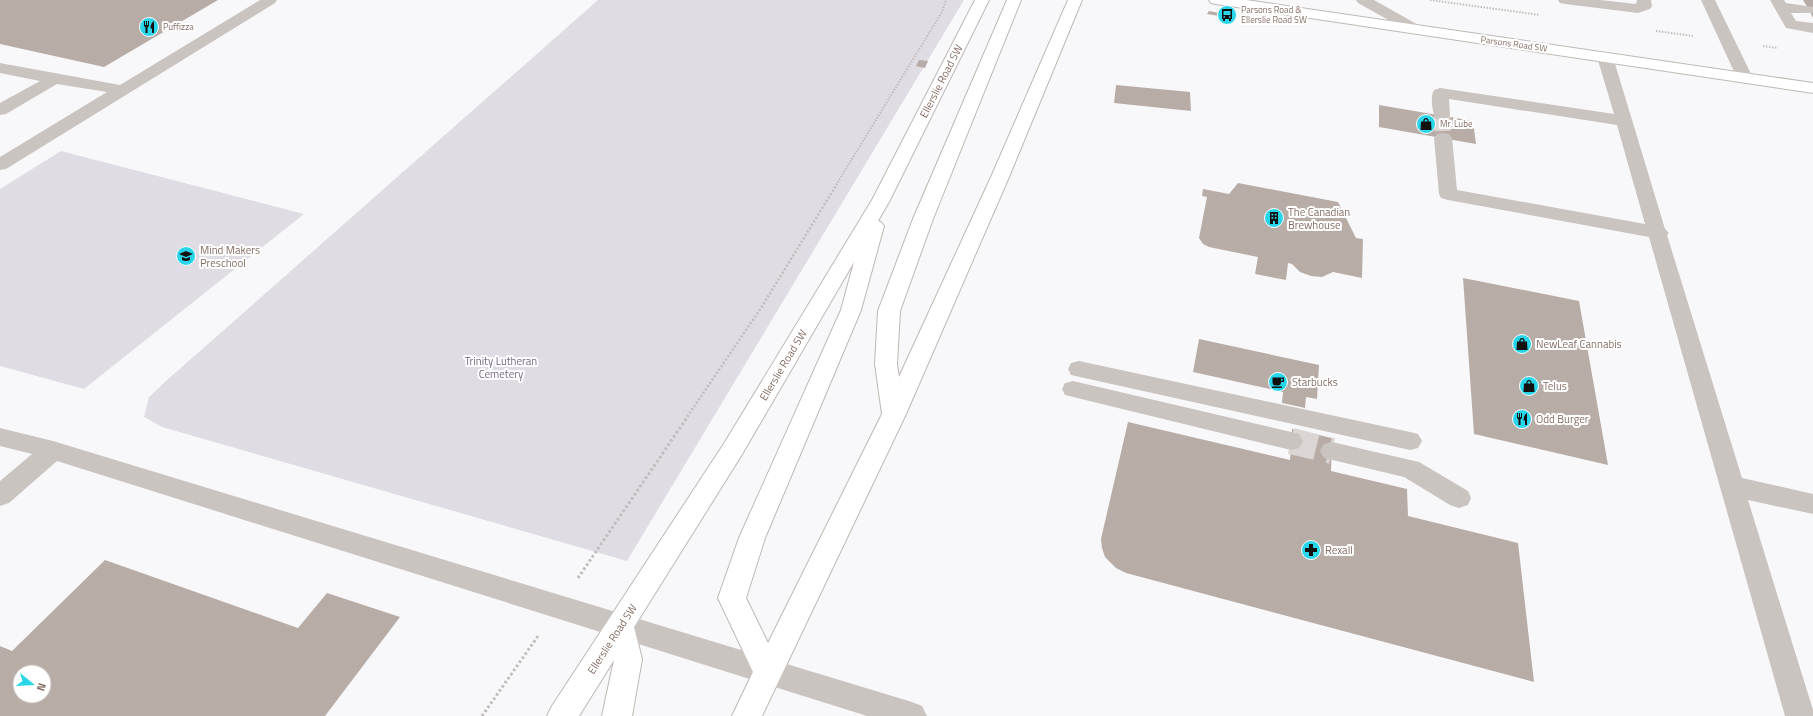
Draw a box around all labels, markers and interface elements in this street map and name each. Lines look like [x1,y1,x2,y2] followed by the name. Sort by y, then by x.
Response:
[1241,3,1307,26] place label: Parsons Road & Ellerslie Road SW
[1216,4,1238,26] bus stop icon: Parsons Road & Ellerslie Road SW
[138,16,160,38] restaurant icon: Puffizza
[163,20,194,33] place label: Puffizza
[1480,32,1548,55] street label: Parsons Road SW
[916,41,967,121] street label: Ellerslie Road SW
[1415,113,1437,135] shop icon: Mr. Lube
[1440,117,1473,130] place label: Mr. Lube
[1288,204,1350,233] place label: The Canadian Brewhouse
[1263,207,1285,229] building icon: The Canadian Brewhouse
[200,242,260,271] place label: Mind Makers Preschool
[175,245,197,267] school or university icon: Mind Makers Preschool
[755,326,811,404] street label: Ellerslie Road SW
[1511,333,1533,355] shop icon: NewLeaf Cannabis
[1536,336,1622,352] place label: NewLeaf Cannabis
[465,353,537,382] park label: Trinity Lutheran Cemetery
[1267,371,1289,393] cafe icon: Starbucks
[1292,374,1338,390] place label: Starbucks
[1518,375,1540,397] shop icon: Telus
[1543,378,1567,394] place label: Telus
[1511,408,1533,430] restaurant icon: Odd Burger
[1536,411,1589,427] place label: Odd Burger
[1300,539,1322,561] pharmacy icon: Rexall
[1325,542,1353,558] place label: Rexall
[583,601,641,677] street label: Ellerslie Road SW
[12,664,52,704] north arrow
[33,681,50,693] text: N

